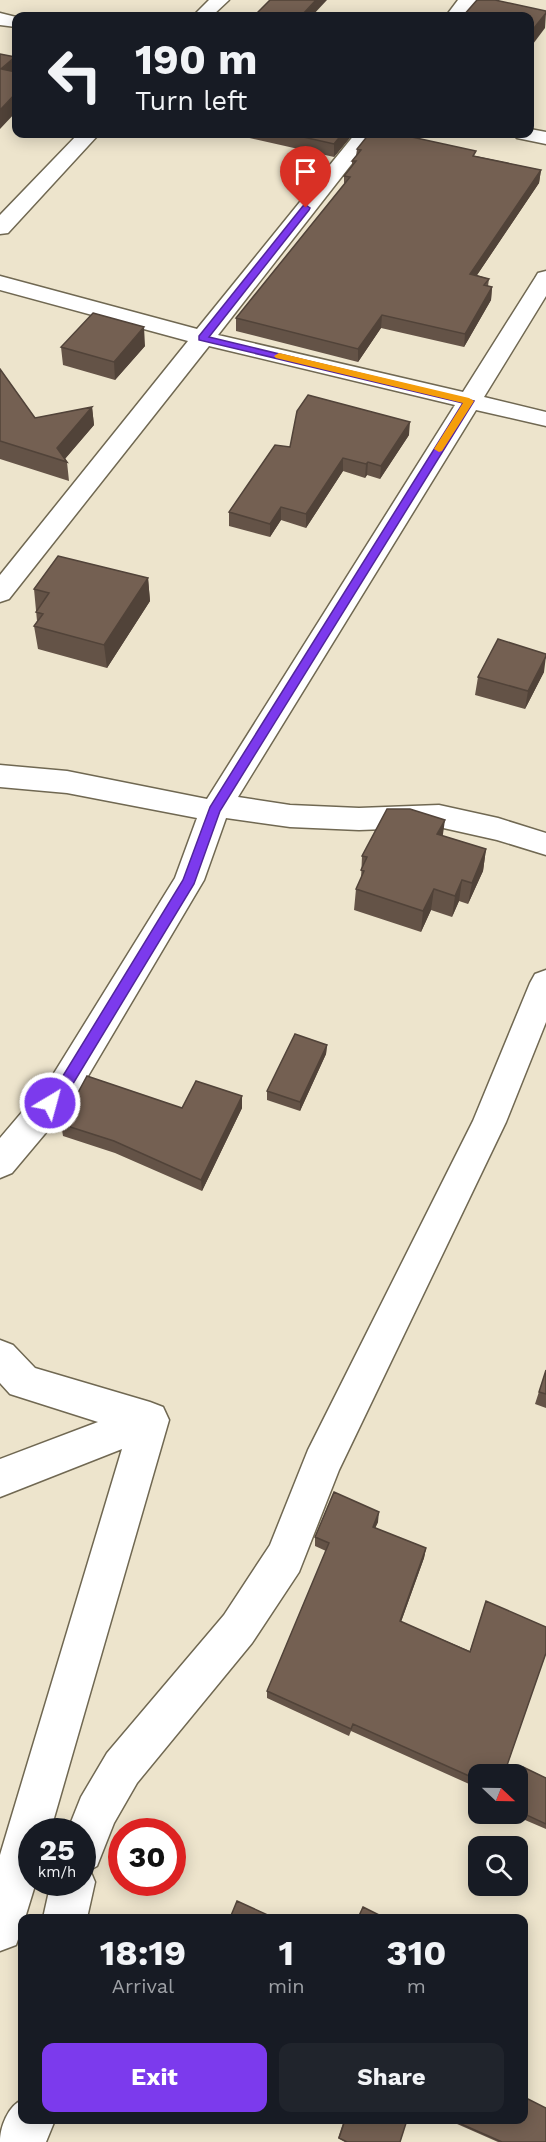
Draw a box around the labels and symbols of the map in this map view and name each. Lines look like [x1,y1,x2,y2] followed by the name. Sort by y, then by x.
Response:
[280,146,331,208] pin
[18,1071,82,1135] position arrow
[468,1764,528,1824] north arrow
[108,1818,186,1896] speed limit sign: 30

